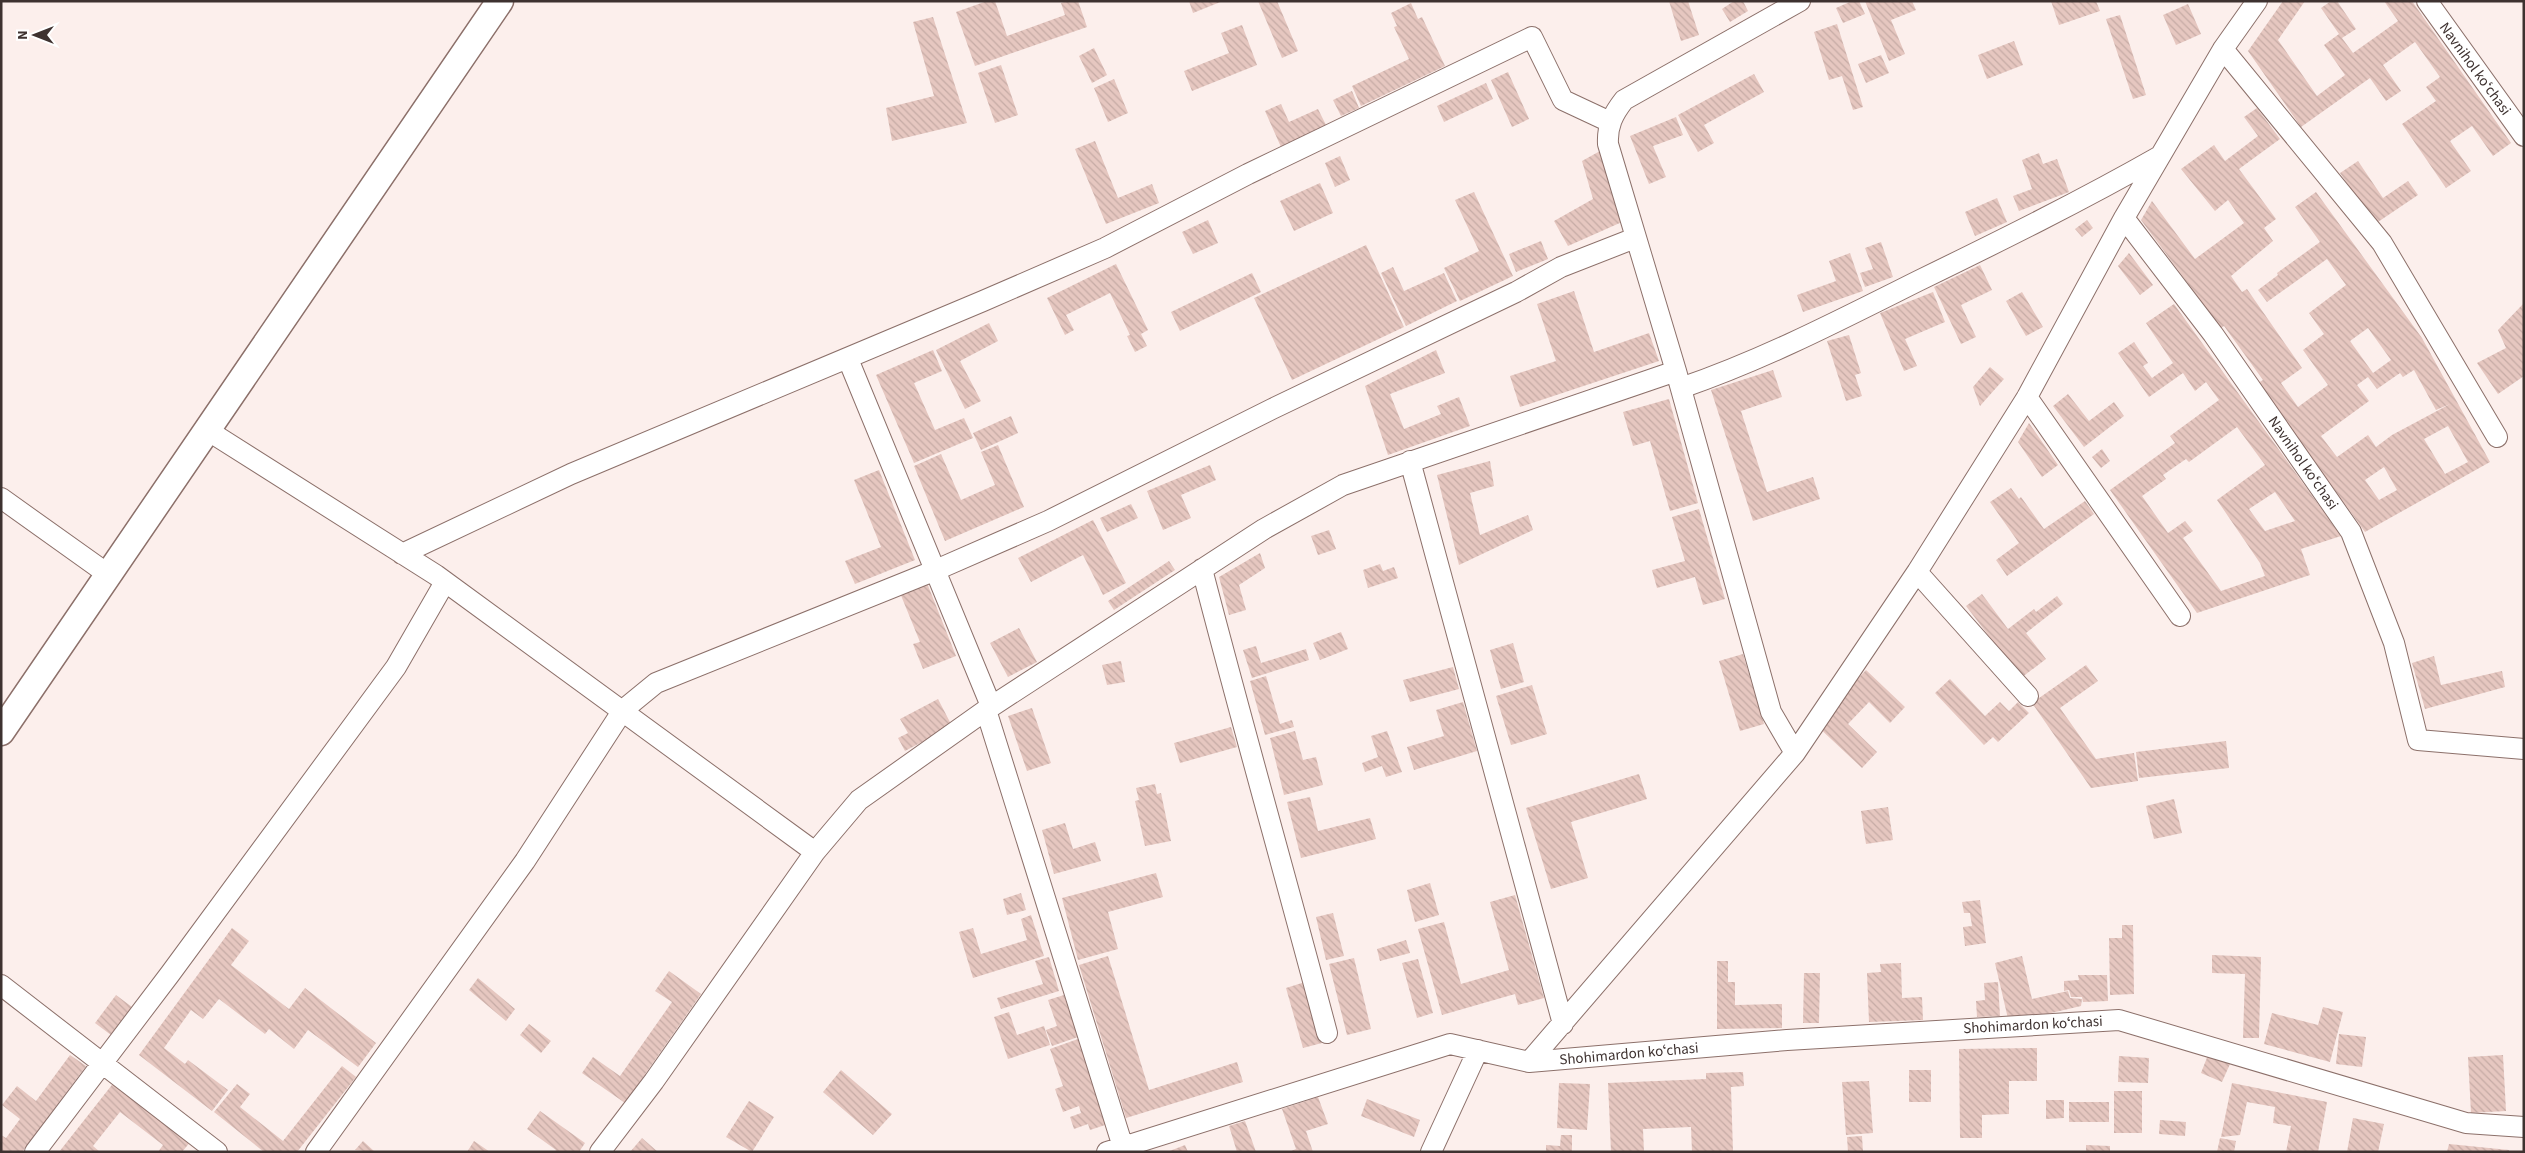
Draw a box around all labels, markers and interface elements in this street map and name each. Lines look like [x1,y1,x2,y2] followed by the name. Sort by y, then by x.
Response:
[10,10,60,60] north arrow
[2434,18,2516,120] street label: Navnihol koʻchasi
[13,30,33,40] text: N
[2263,412,2343,514] street label: Navnihol koʻchasi
[1963,1011,2103,1039] street label: Shohimardon koʻchasi
[1558,1037,1700,1071] street label: Shohimardon koʻchasi

